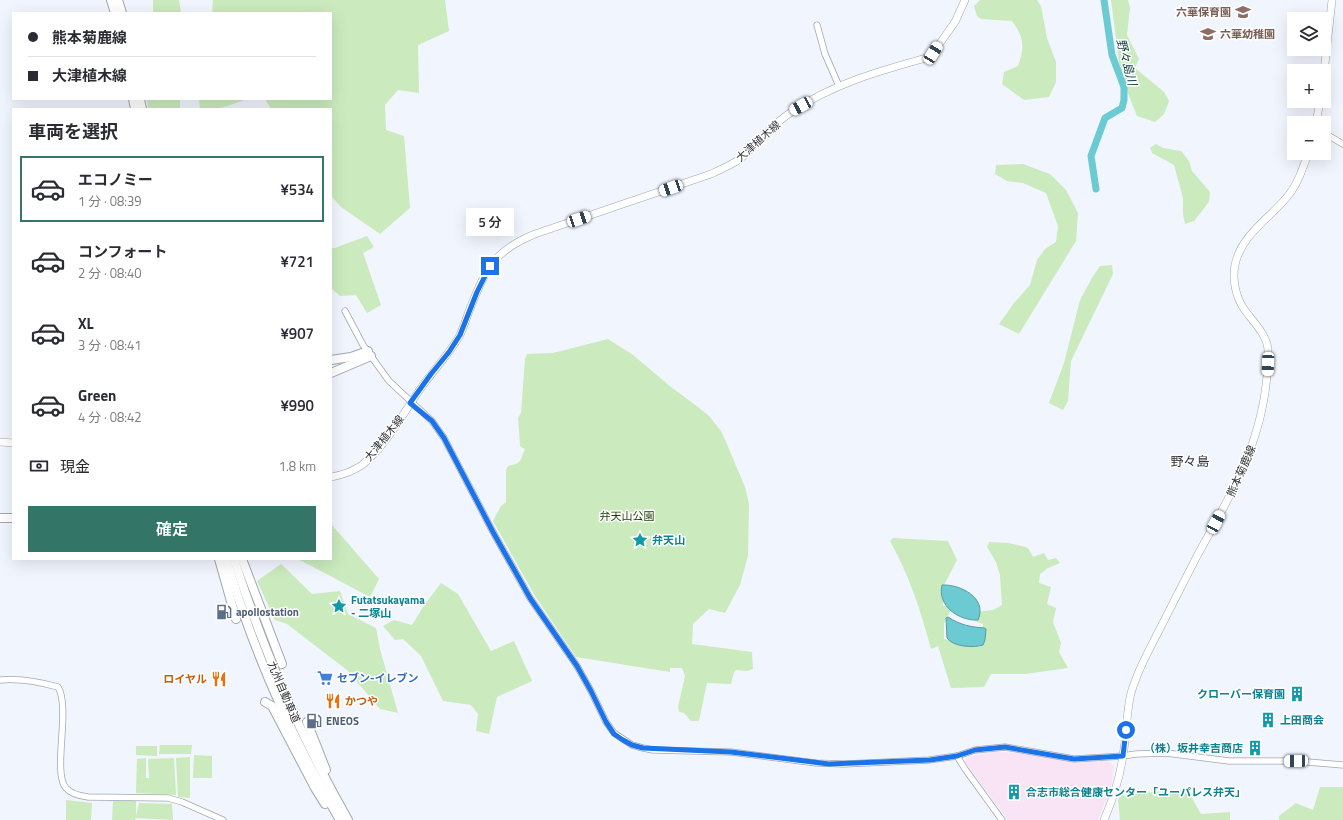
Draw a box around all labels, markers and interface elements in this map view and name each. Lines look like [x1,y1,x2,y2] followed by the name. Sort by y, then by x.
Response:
[1234,3,1252,21] school or university icon: 六華保育園
[1176,4,1231,20] place label: 六華保育園
[1287,12,1331,160] map controls
[1287,12,1331,56] button: layers
[1199,25,1217,43] school or university icon: 六華幼稚園
[52,26,127,49] text: 熊本菊鹿線
[1220,26,1275,42] place label: 六華幼稚園
[1112,36,1143,90] water label: 野々島川
[922,40,944,66] car
[52,64,127,87] text: 大津植木線
[1287,64,1331,108] button: +
[788,95,814,117] car
[1287,116,1331,160] button: −
[732,117,784,165] street label: 大津植木線
[28,118,118,145] text: 車両を選択
[78,168,153,191] text: エコノミー
[30,171,66,207] icon: car
[280,178,314,201] text: ¥534
[658,178,684,198] car
[78,191,142,211] text: 1 分 · 08:39
[466,208,514,236] callout: 5 分
[566,209,592,229] car
[478,212,502,232] text: 5 分
[78,240,168,263] text: コンフォート
[30,243,66,279] icon: car
[280,250,314,273] text: ¥721
[481,257,499,275] route end
[78,263,142,283] text: 2 分 · 08:40
[78,312,94,335] text: XL
[30,315,66,351] icon: car
[280,322,314,345] text: ¥907
[78,335,142,355] text: 3 分 · 08:41
[1262,352,1274,376] car
[78,384,116,407] text: Green
[30,387,66,423] icon: car
[280,394,314,417] text: ¥990
[78,407,142,427] text: 4 分 · 08:42
[360,412,408,464] street label: 大津植木線
[1223,443,1259,499] street label: 熊本菊鹿線
[1170,451,1210,471] district label: 野々島
[28,455,50,477] icon: cash
[60,455,90,478] text: 現金
[279,456,316,476] text: 1.8 km
[28,506,316,552] button: 確定
[600,508,655,524] park label: 弁天山公園
[1205,509,1227,535] car
[631,531,649,549] place icon: 弁天山
[652,532,685,548] place label: 弁天山
[351,592,425,621] place label: Futatsukayama - 二塚山
[330,597,348,615] place icon: Futatsukayama - 二塚山
[215,603,233,621] fuel station icon: apollostation
[236,604,299,620] place label: apollostation
[264,658,304,726] street label: 九州自動車道
[316,669,334,687] supermarket icon: セブン-イレブン
[210,670,228,688] restaurant icon: ロイヤル
[337,670,419,686] place label: セブン-イレブン
[163,671,207,687] place label: ロイヤル
[1288,685,1306,703] building icon: クローバー保育園
[1197,686,1285,702] place label: クローバー保育園
[324,692,342,710] restaurant icon: かつや
[345,693,378,709] place label: かつや
[1259,711,1277,729] building icon: 上田商会
[305,712,323,730] fuel station icon: ENEOS
[1280,712,1324,728] place label: 上田商会
[326,713,359,729] place label: ENEOS
[1117,721,1135,739] route start
[1246,739,1264,757] building icon: （株）坂井幸吉商店
[1144,740,1243,756] place label: （株）坂井幸吉商店
[1284,755,1308,767] car
[1005,783,1023,801] building icon: 合志市総合健康センター「ユーパレス弁天」
[1026,784,1246,800] place label: 合志市総合健康センター「ユーパレス弁天」

